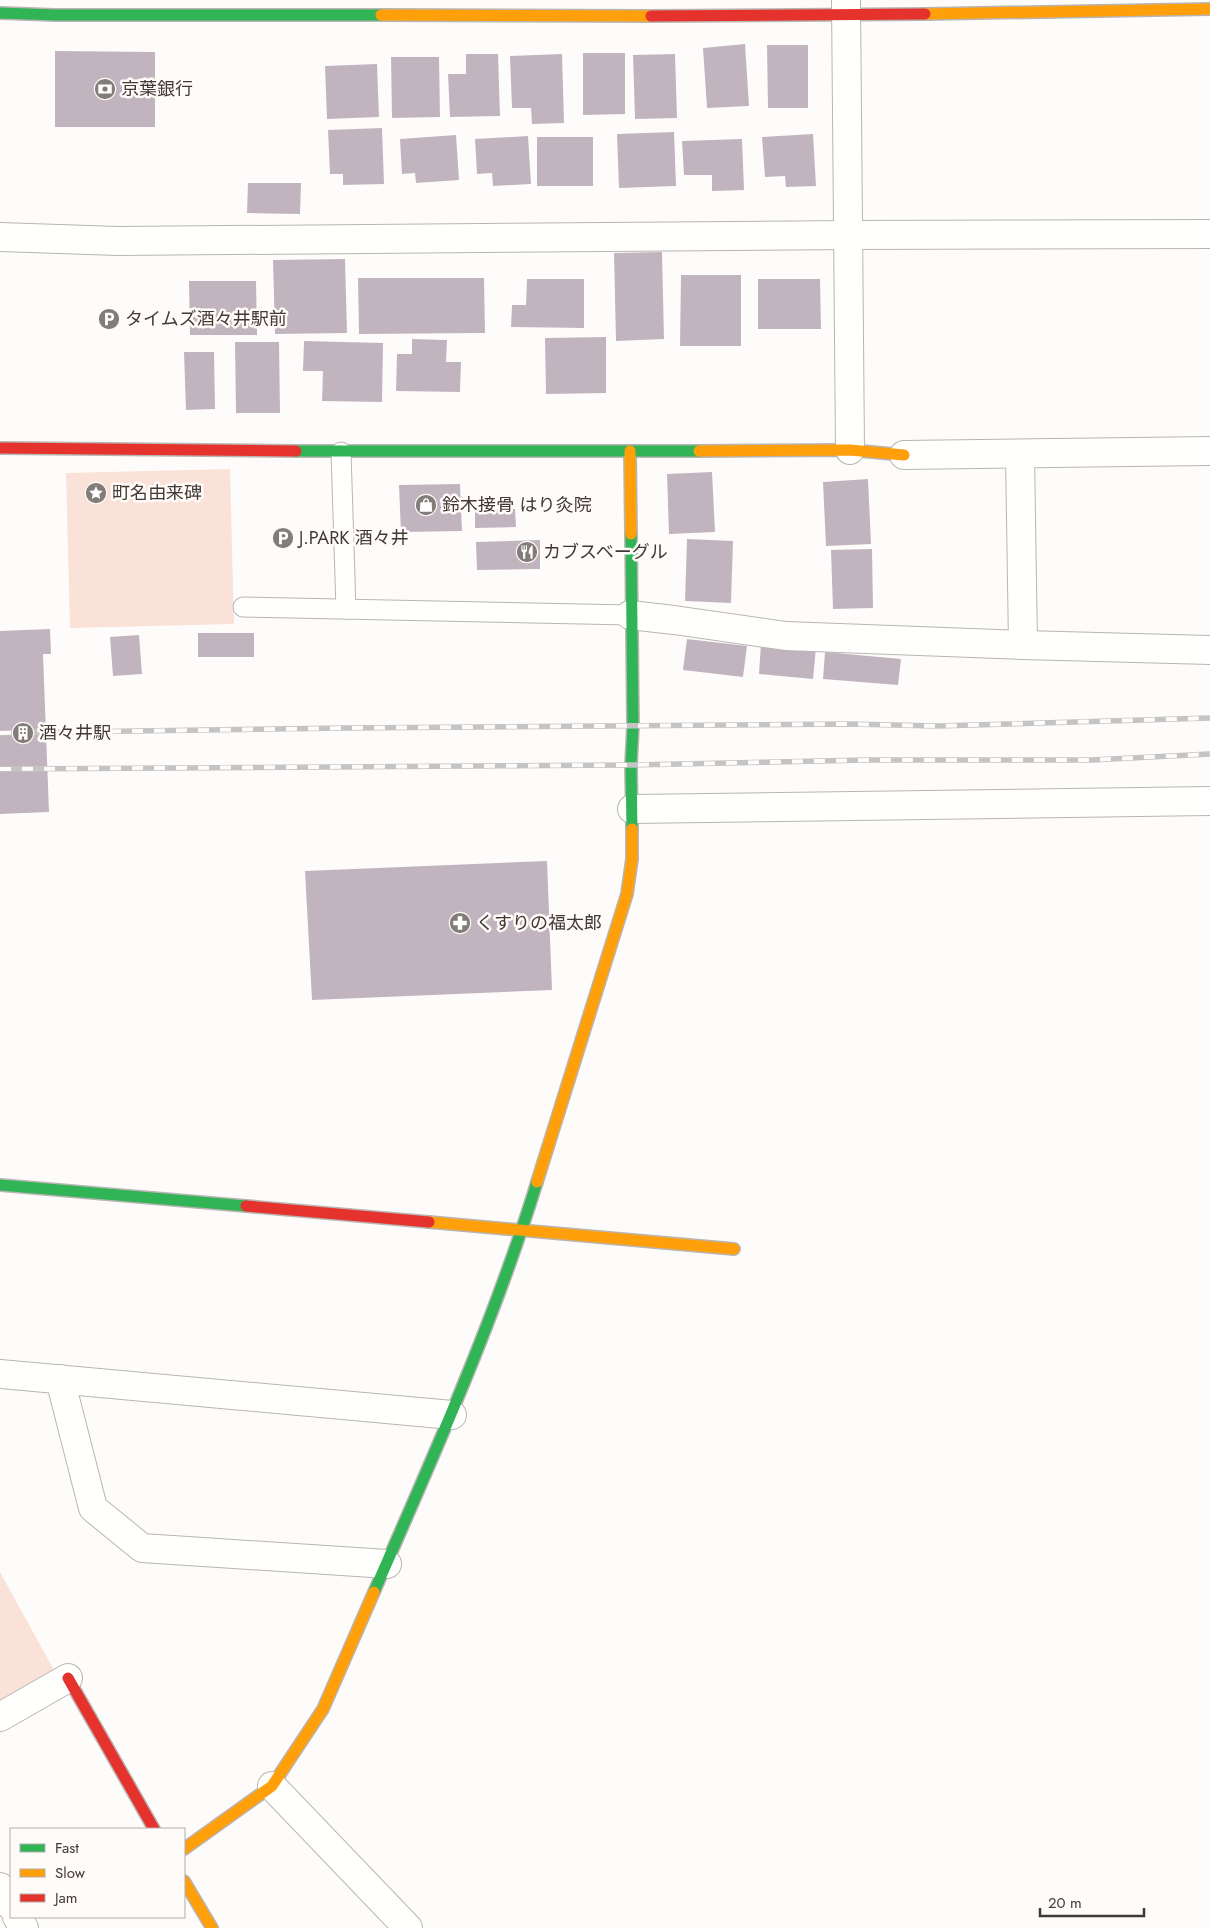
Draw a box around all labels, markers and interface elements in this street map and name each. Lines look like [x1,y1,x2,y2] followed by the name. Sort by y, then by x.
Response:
[121,76,193,102] place label: 京葉銀行
[93,77,117,101] bank icon: 京葉銀行
[125,306,287,332] place label: タイムズ酒々井駅前
[97,307,121,331] parking icon: タイムズ酒々井駅前
[112,480,202,506] place label: 町名由来碑
[84,481,108,505] place icon: 町名由来碑
[442,492,591,518] place label: 鈴木接骨 はり灸院
[414,493,438,517] shop icon: 鈴木接骨 はり灸院
[297,525,409,551] place label: J.PARK 酒々井
[271,526,295,550] parking icon: J.PARK 酒々井
[543,539,668,565] place label: カブスベーグル
[515,540,539,564] restaurant icon: カブスベーグル
[39,720,111,746] place label: 酒々井駅
[11,721,35,745] building icon: 酒々井駅
[476,910,602,936] place label: くすりの福太郎
[448,911,472,935] pharmacy icon: くすりの福太郎
[10,1828,185,1918] legend
[55,1837,79,1859] text: Fast
[55,1862,86,1884] text: Slow
[1040,1886,1144,1918] scale bar
[53,1887,78,1909] text: Jam
[1048,1892,1082,1914] text: 20 m

